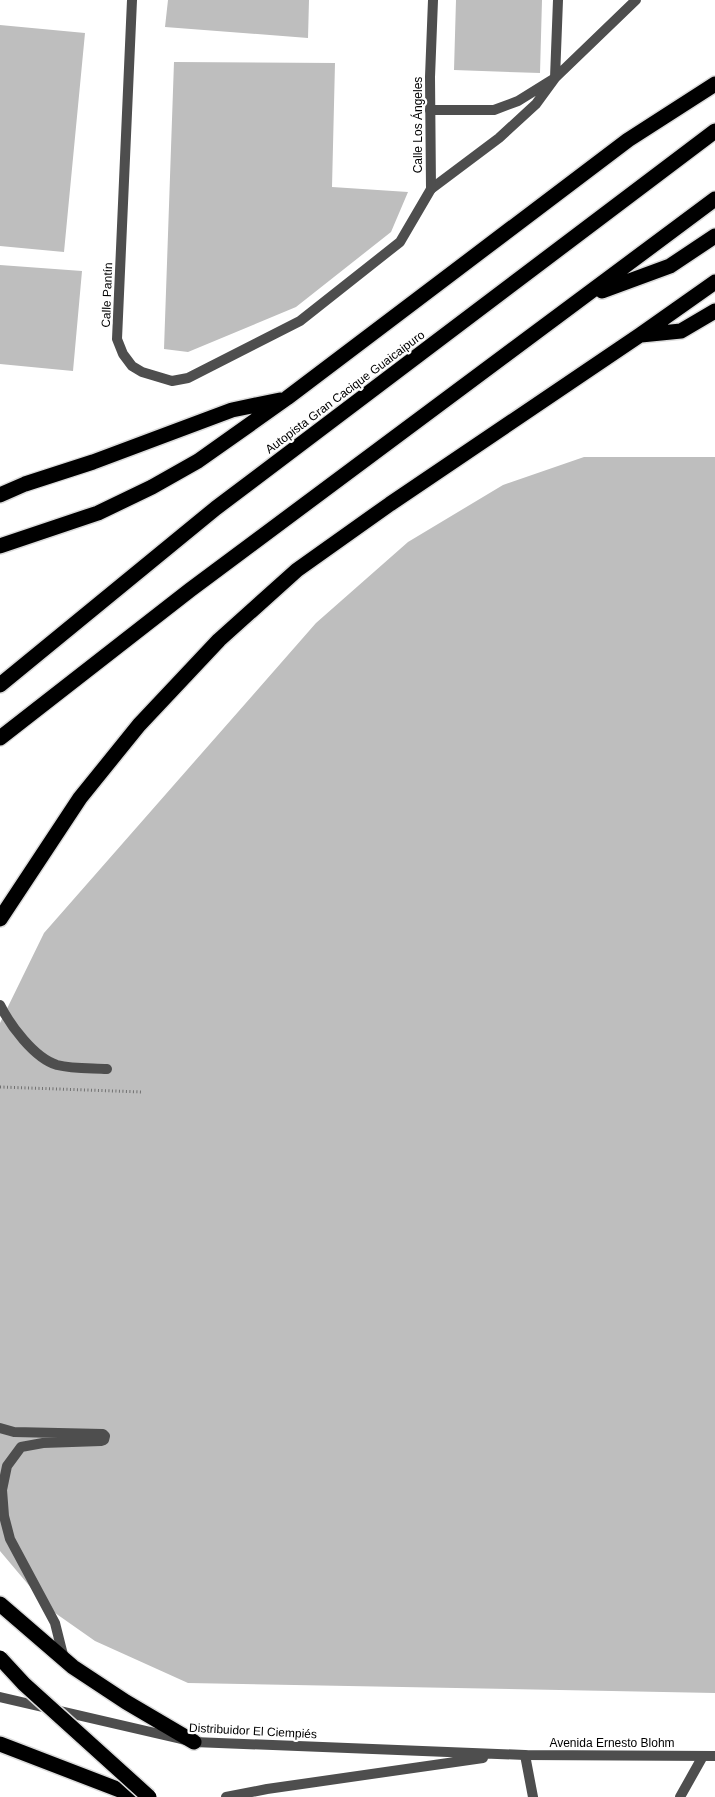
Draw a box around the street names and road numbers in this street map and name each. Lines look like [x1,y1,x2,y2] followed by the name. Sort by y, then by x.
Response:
[410,77,425,173] street label: Calle Los Ángeles
[99,262,115,328] street label: Calle Pantín
[263,327,428,456] street label: Autopista Gran Cacique Guaicaipuro
[189,1721,317,1741] street label: Distribuidor El Ciempiés
[549,1736,675,1750] street label: Avenida Ernesto Blohm

